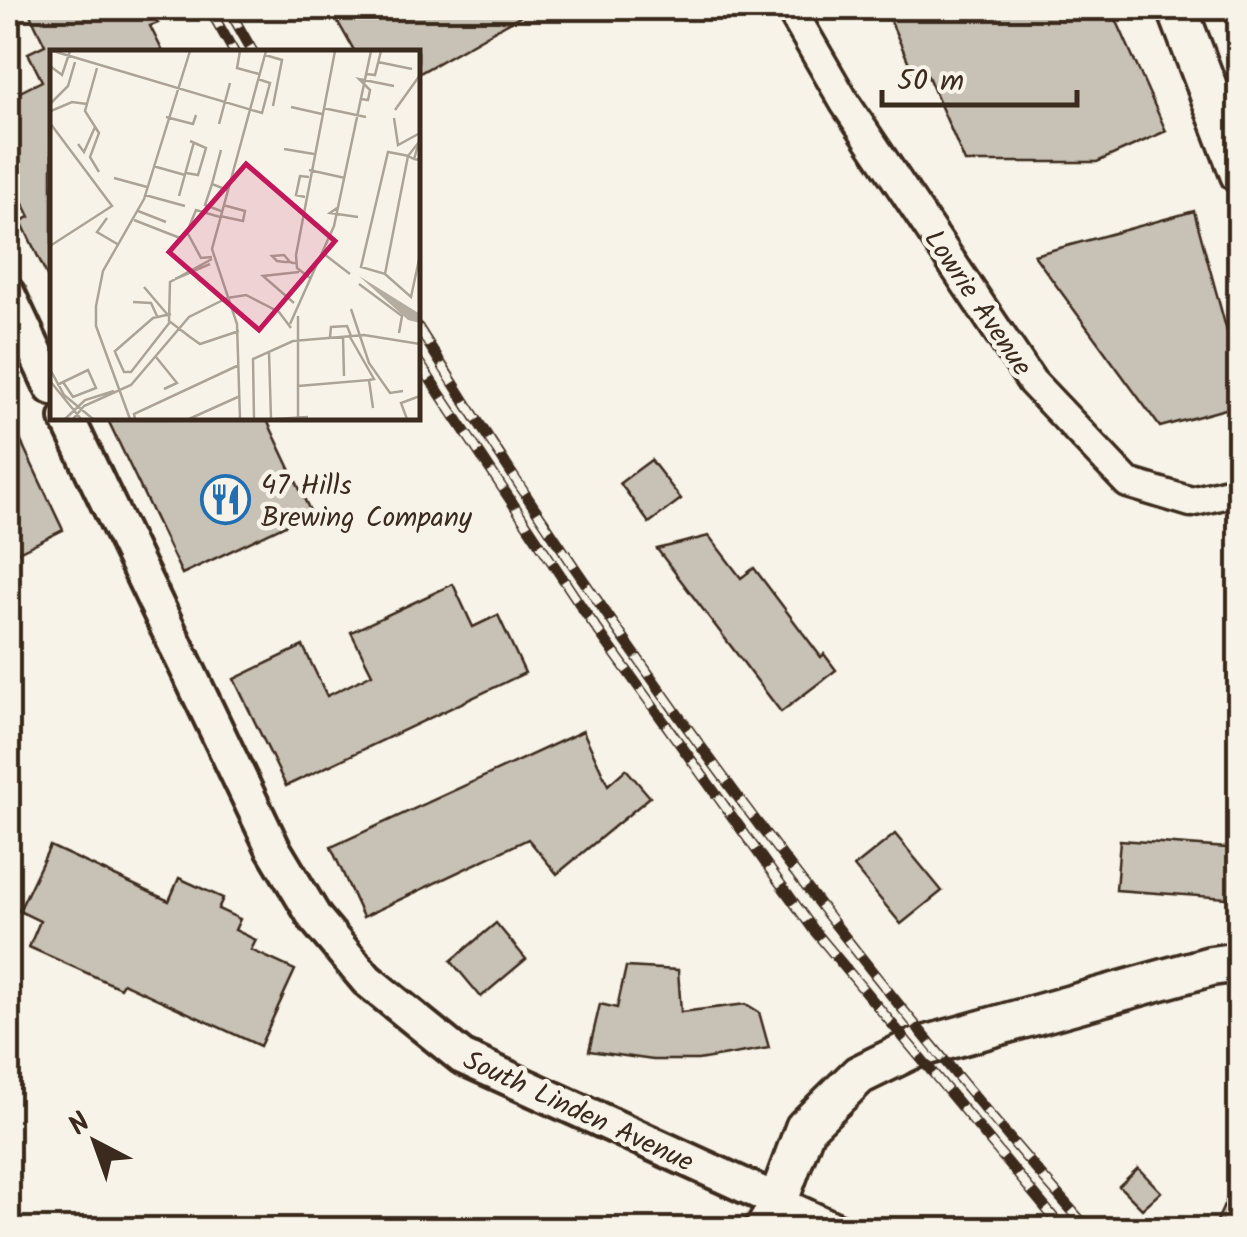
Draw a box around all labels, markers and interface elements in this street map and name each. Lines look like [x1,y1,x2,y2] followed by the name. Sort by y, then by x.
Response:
[882,45,1077,107] scale bar
[50,50,420,420] inset map
[897,58,964,106] text: 50 m
[911,221,1043,386] street label: Lowrie Avenue
[261,464,473,541] place label: 47 Hills Brewing Company
[200,474,252,526] restaurant icon: 47 Hills Brewing Company
[455,1039,701,1186] street label: South Linden Avenue
[45,1092,145,1192] north arrow
[59,1102,102,1148] text: N

